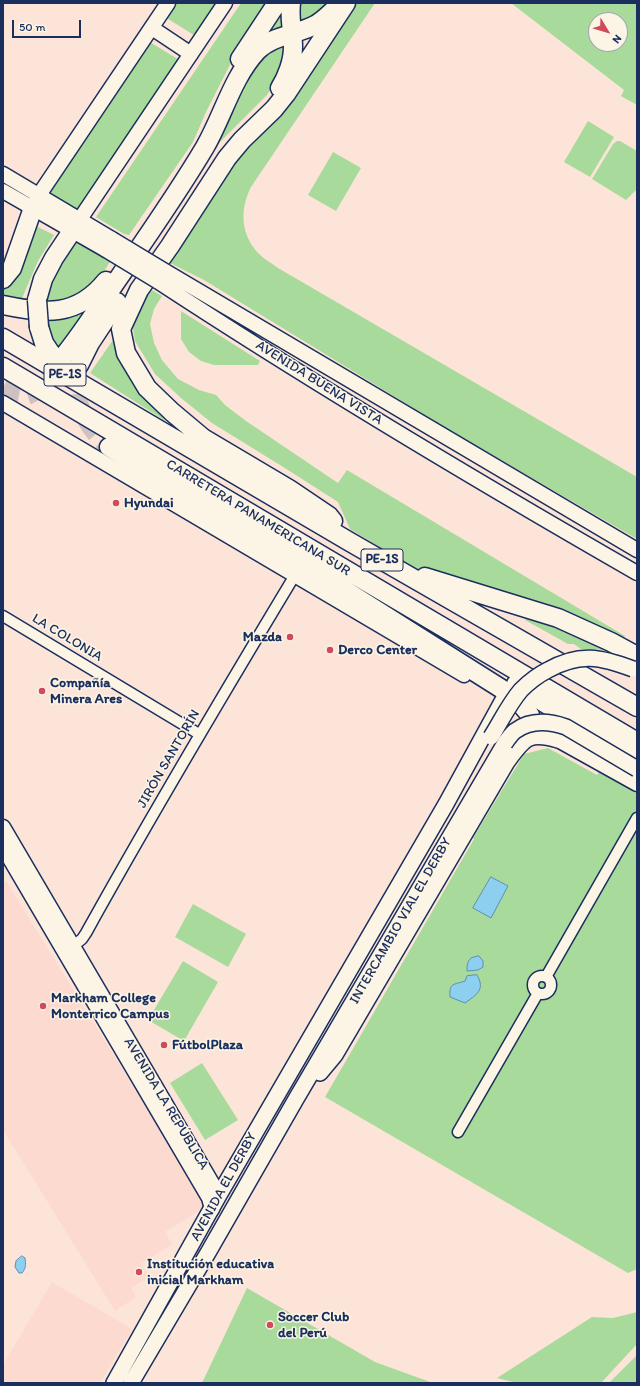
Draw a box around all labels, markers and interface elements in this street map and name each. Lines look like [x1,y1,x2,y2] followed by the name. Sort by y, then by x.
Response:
[14,12,83,38] scale bar
[588,12,628,52] north arrow
[19,20,45,34] text: 50 m
[610,32,624,46] text: N
[252,337,386,429] street label: AVENIDA BUENA VISTA
[44,364,86,386] road number: PE-1S
[163,456,353,580] street label: CARRETERA PANAMERICANA SUR
[124,495,174,511] place label: Hyundai
[111,498,121,508] marker: Hyundai
[361,549,403,571] road number: PE-1S
[29,610,105,666] street label: LA COLONIA
[243,629,282,645] place label: Mazda
[285,632,295,642] marker: Mazda
[338,642,417,658] place label: Derco Center
[325,645,335,655] marker: Derco Center
[50,675,122,708] place label: Compañía Minera Ares
[37,686,47,696] marker: Compañía Minera Ares
[134,707,204,811] street label: JIRÓN SANTORÍN
[346,835,456,1007] street label: INTERCAMBIO VIAL EL DERBY
[51,990,169,1022] place label: Markham College Monterrico Campus
[38,1001,48,1011] marker: Markham College Monterrico Campus
[120,1035,212,1173] street label: AVENIDA LA REPÚBLICA
[172,1037,243,1053] place label: FútbolPlaza
[159,1040,169,1050] marker: FútbolPlaza
[187,1130,261,1244] street label: AVENIDA EL DERBY
[147,1256,274,1288] place label: Institución educativa inicial Markham
[134,1267,144,1277] marker: Institución educativa inicial Markham
[278,1309,349,1342] place label: Soccer Club del Perú
[265,1320,275,1330] marker: Soccer Club del Perú

